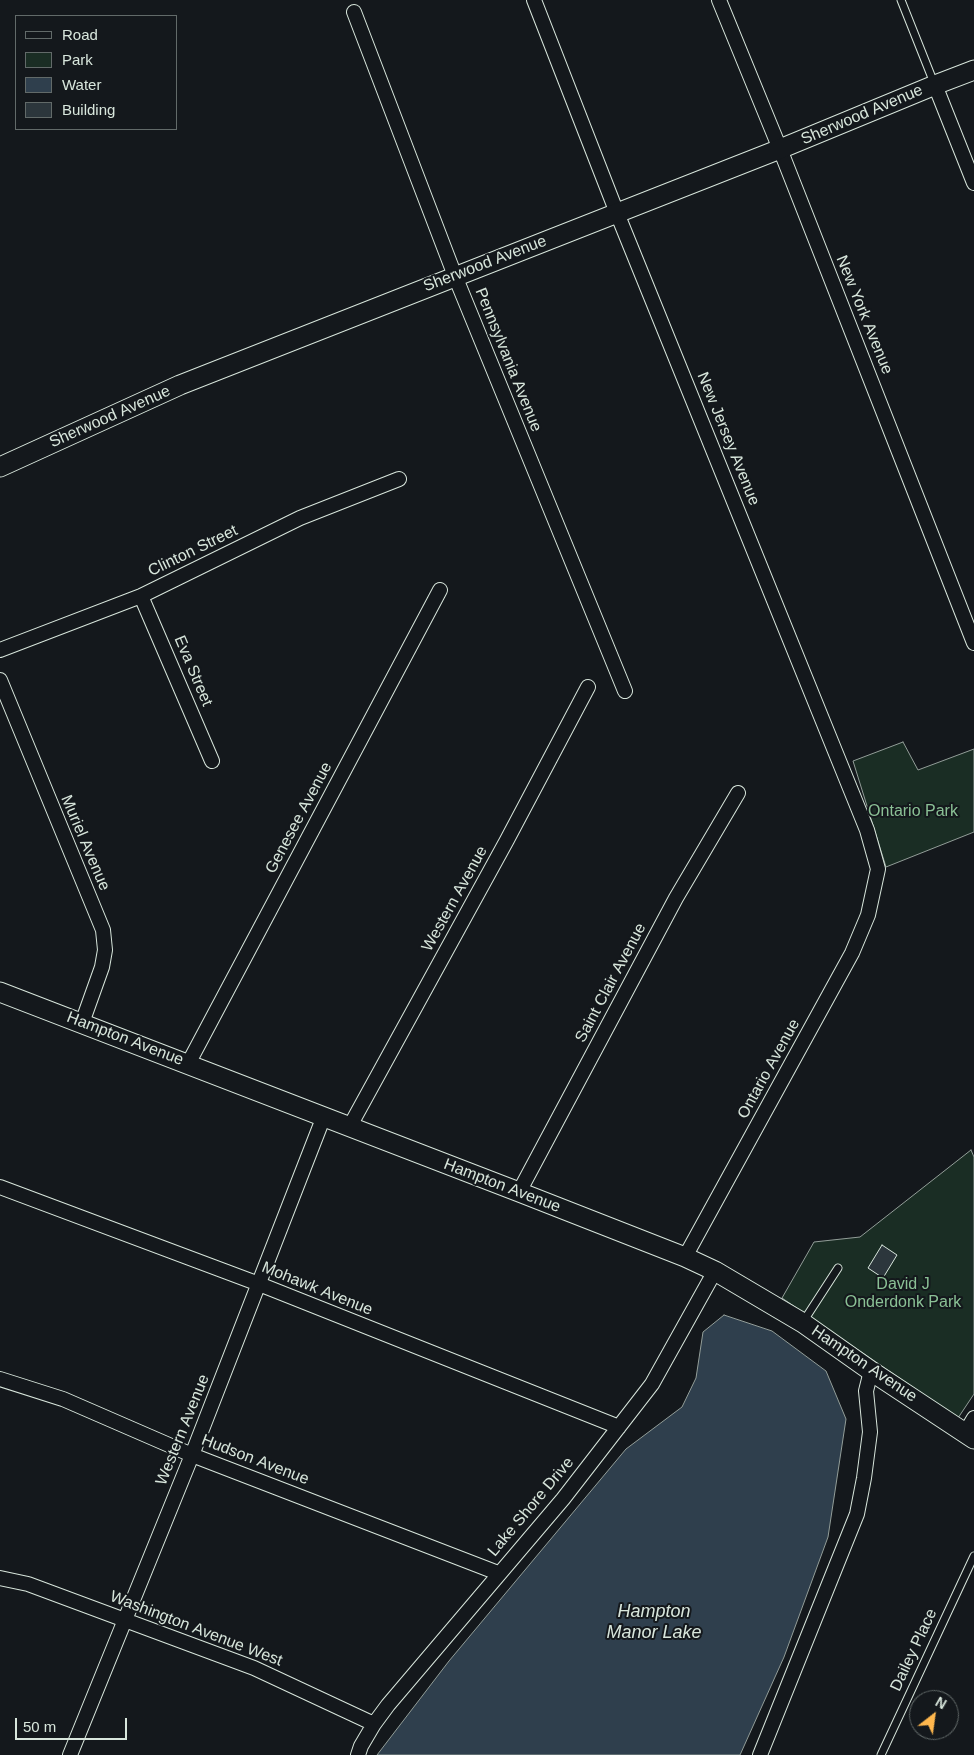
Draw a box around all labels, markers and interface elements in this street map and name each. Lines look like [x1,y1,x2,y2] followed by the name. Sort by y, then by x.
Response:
[15,15,178,130] legend
[62,26,98,43] text: Road
[62,51,93,68] text: Park
[62,76,101,93] text: Water
[798,81,926,149] street label: Sherwood Avenue
[62,101,115,118] text: Building
[421,232,549,296] street label: Sherwood Avenue
[831,253,897,377] street label: New York Avenue
[470,285,546,435] street label: Pennsylvania Avenue
[693,370,763,508] street label: New Jersey Avenue
[47,382,173,452] street label: Sherwood Avenue
[145,521,241,581] street label: Clinton Street
[170,633,216,709] street label: Eva Street
[262,759,336,877] street label: Genesee Avenue
[56,792,114,894] street label: Muriel Avenue
[868,802,958,822] park label: Ontario Park
[418,843,492,955] street label: Western Avenue
[571,920,651,1046] street label: Saint Clair Avenue
[64,1008,186,1070] street label: Hampton Avenue
[734,1016,804,1122] street label: Ontario Avenue
[441,1155,563,1217] street label: Hampton Avenue
[259,1258,375,1320] street label: Mohawk Avenue
[845,1275,961,1313] park label: David J Onderdonk Park
[808,1322,920,1406] street label: Hampton Avenue
[152,1372,214,1488] street label: Western Avenue
[199,1431,311,1489] street label: Hudson Avenue
[484,1453,578,1561] street label: Lake Shore Drive
[107,1587,285,1671] street label: Washington Avenue West
[606,1601,702,1644] water label: Hampton Manor Lake
[887,1606,941,1694] street label: Dailey Place
[909,1690,959,1740] north arrow
[933,1693,949,1712] text: N
[18,1708,130,1740] scale bar
[23,1718,56,1735] text: 50 m

